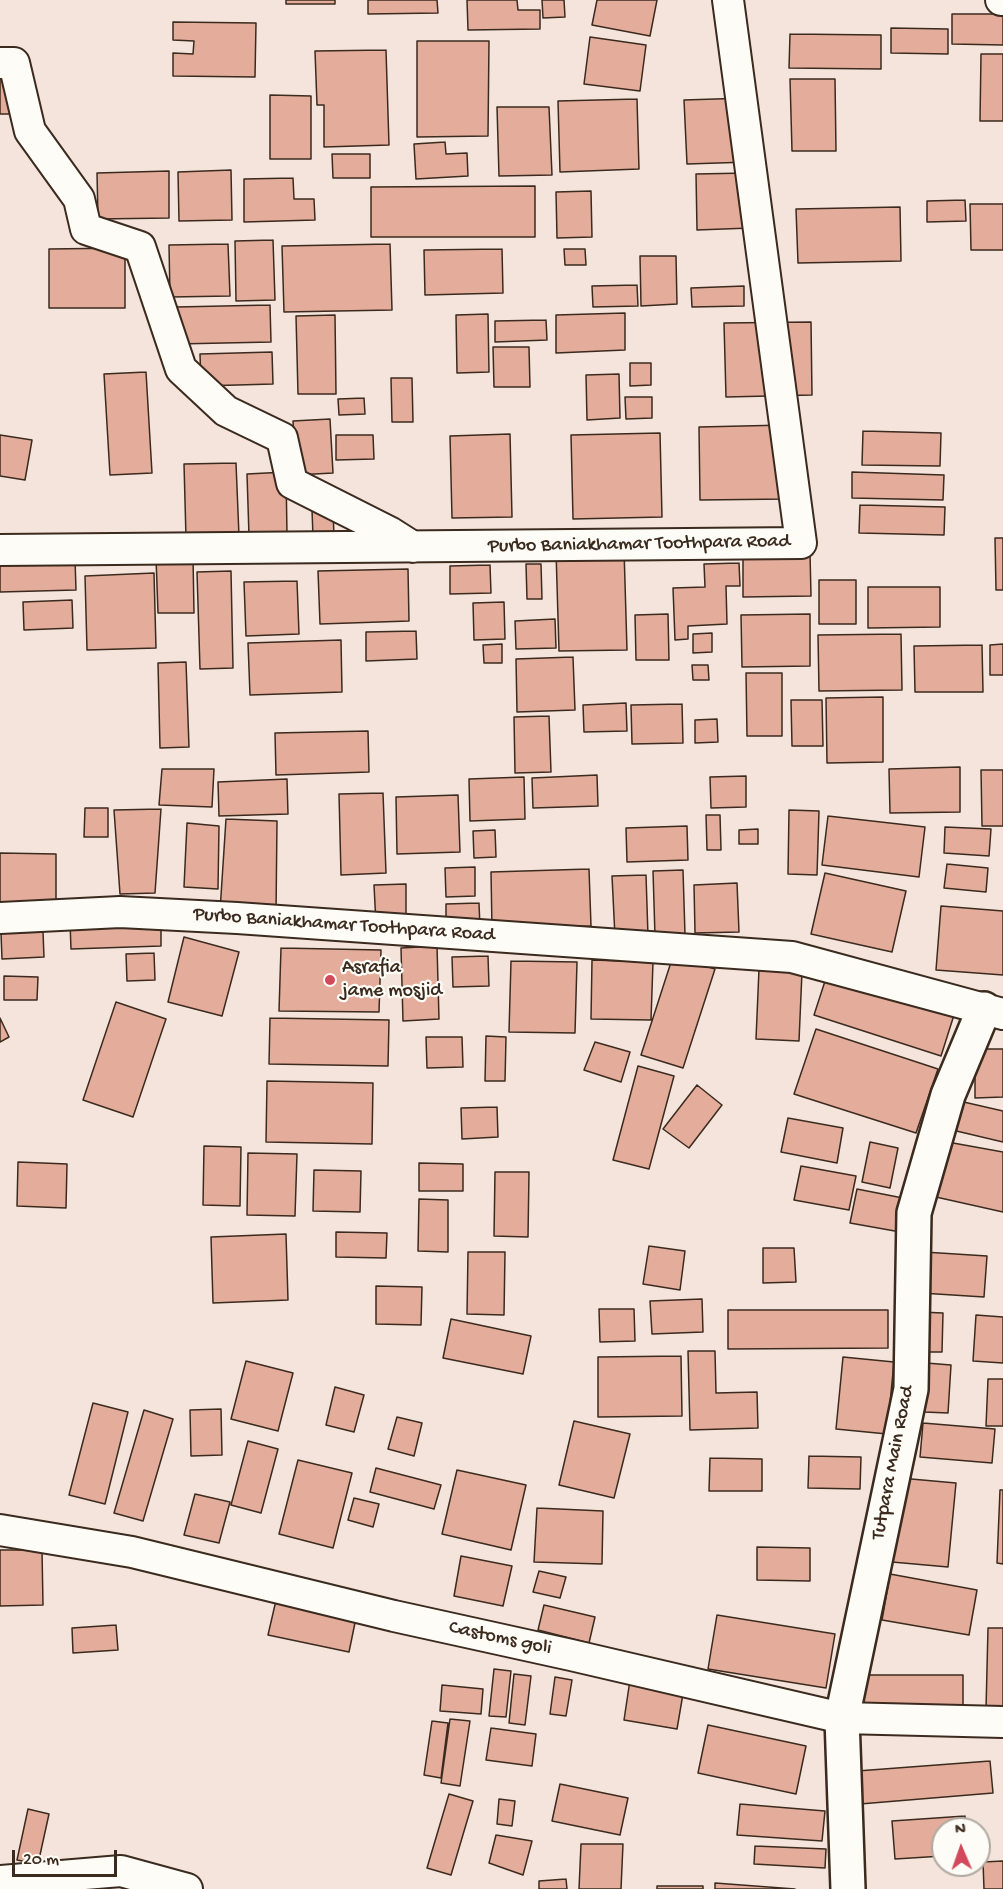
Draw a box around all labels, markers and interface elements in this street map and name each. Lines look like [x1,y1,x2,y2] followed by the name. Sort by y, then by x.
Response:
[488,530,790,560] street label: Purbo Baniakhamar Toothpara Road
[192,903,496,949] street label: Purbo Baniakhamar Toothpara Road
[342,957,442,1004] place label: Asrafia jame mosjid
[323,973,337,987] marker: Asrafia jame mosjid
[867,1384,921,1542] street label: Tutpara Main Road
[446,1616,554,1662] street label: Castoms goli
[931,1817,991,1877] north arrow
[955,1821,966,1840] text: N
[15,1838,120,1876] scale bar
[23,1850,59,1871] text: 20 m

